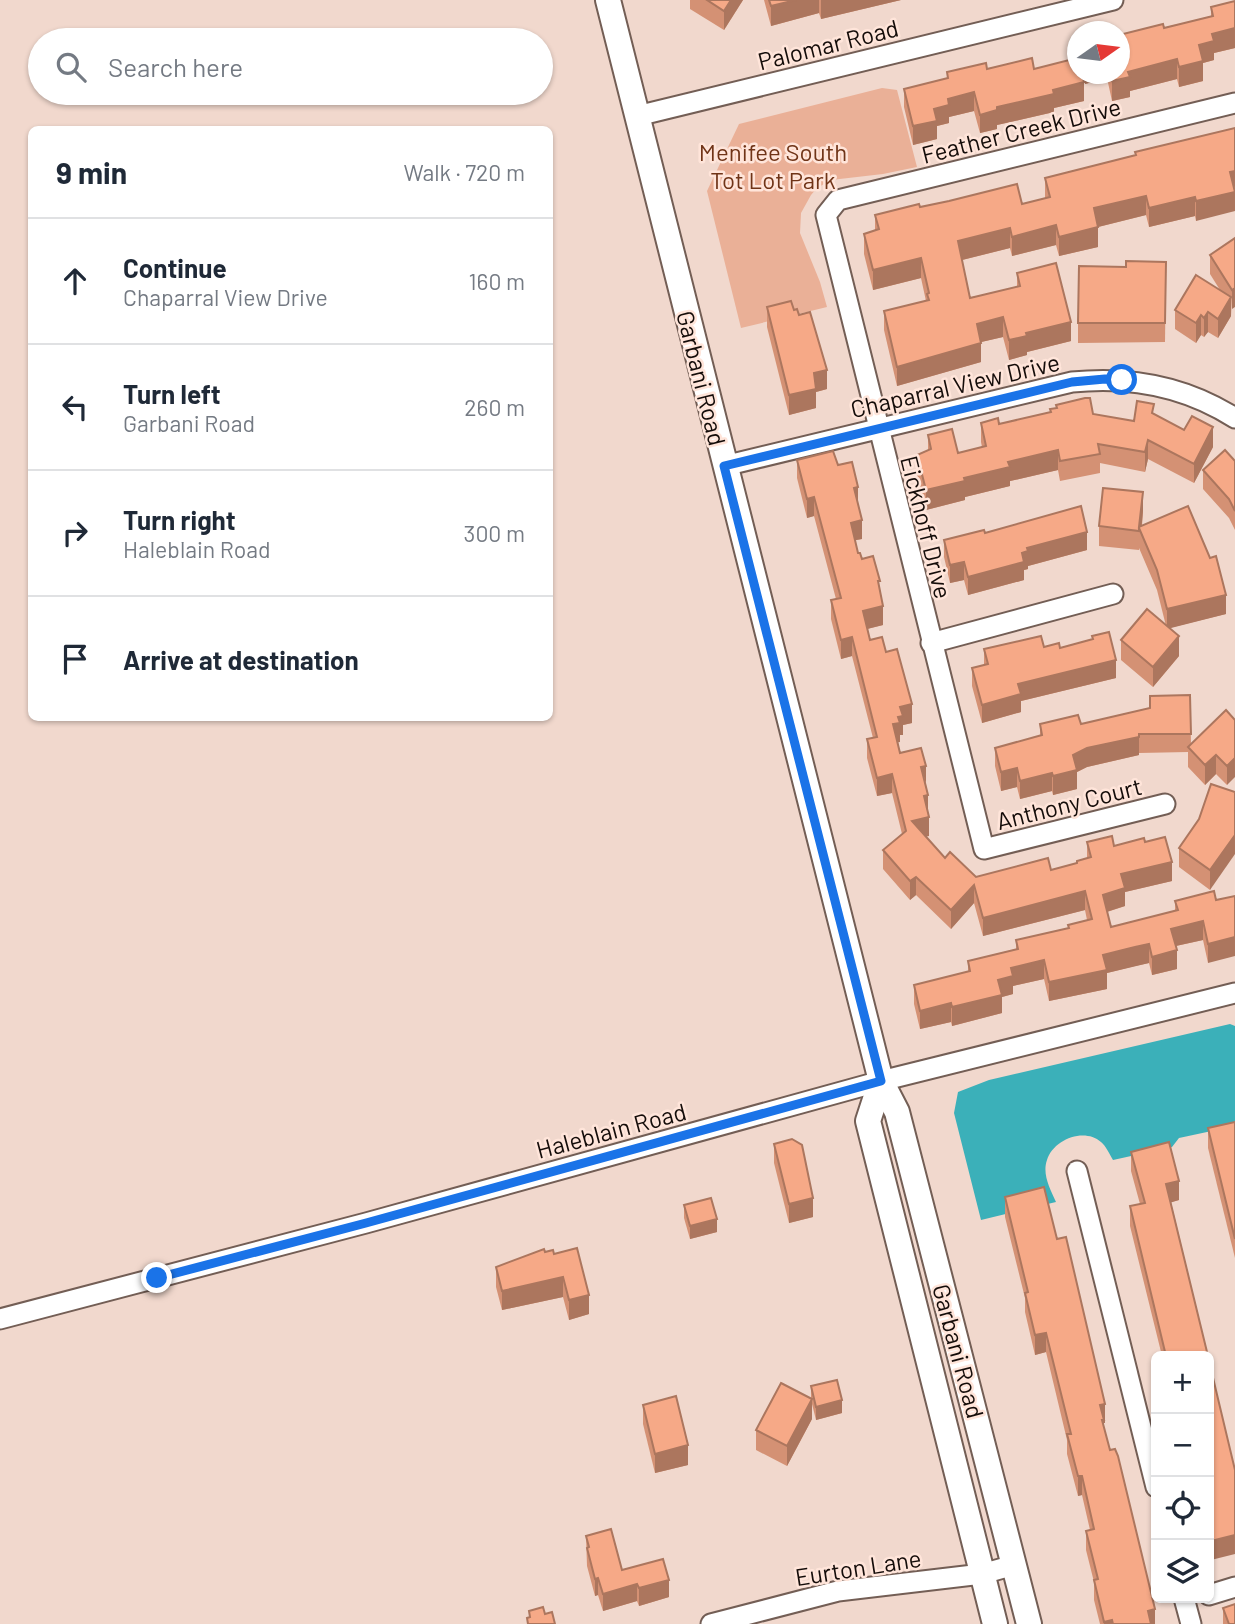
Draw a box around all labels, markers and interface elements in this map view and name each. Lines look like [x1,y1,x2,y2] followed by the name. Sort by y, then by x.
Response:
[755,13,901,75] street label: Palomar Road
[1067,21,1130,84] north arrow
[28,28,553,105] search box
[52,48,90,86] icon: search
[108,51,243,82] text: Search here
[918,91,1124,169] street label: Feather Creek Drive
[699,137,847,194] park label: Menifee South Tot Lot Park
[56,154,127,190] text: 9 min
[403,158,525,186] text: Walk · 720 m
[123,252,227,283] text: Continue
[56,262,94,300] icon: ahead
[468,267,525,295] text: 160 m
[123,283,328,311] text: Chaparral View Drive
[671,308,733,448] street label: Garbani Road
[848,347,1062,423] street label: Chaparral View Drive
[1106,364,1137,395] route start
[123,378,221,409] text: Turn left
[56,388,94,426] icon: left
[464,393,525,421] text: 260 m
[123,409,255,437] text: Garbani Road
[895,453,959,601] street label: Eickhoff Drive
[123,504,236,535] text: Turn right
[56,514,94,552] icon: right
[464,519,525,547] text: 300 m
[123,535,271,563] text: Haleblain Road
[56,640,94,678] icon: arrive
[123,644,359,675] text: Arrive at destination
[993,771,1145,835] street label: Anthony Court
[533,1096,689,1164] street label: Haleblain Road
[141,1262,172,1293] route end
[927,1281,991,1421] street label: Garbani Road
[1151,1351,1214,1603] map controls
[1151,1351,1214,1414] button: +
[1151,1414,1214,1477] button: −
[1151,1477,1214,1540] button: locate
[1151,1540,1214,1603] button: layers
[793,1543,923,1591] street label: Eurton Lane

